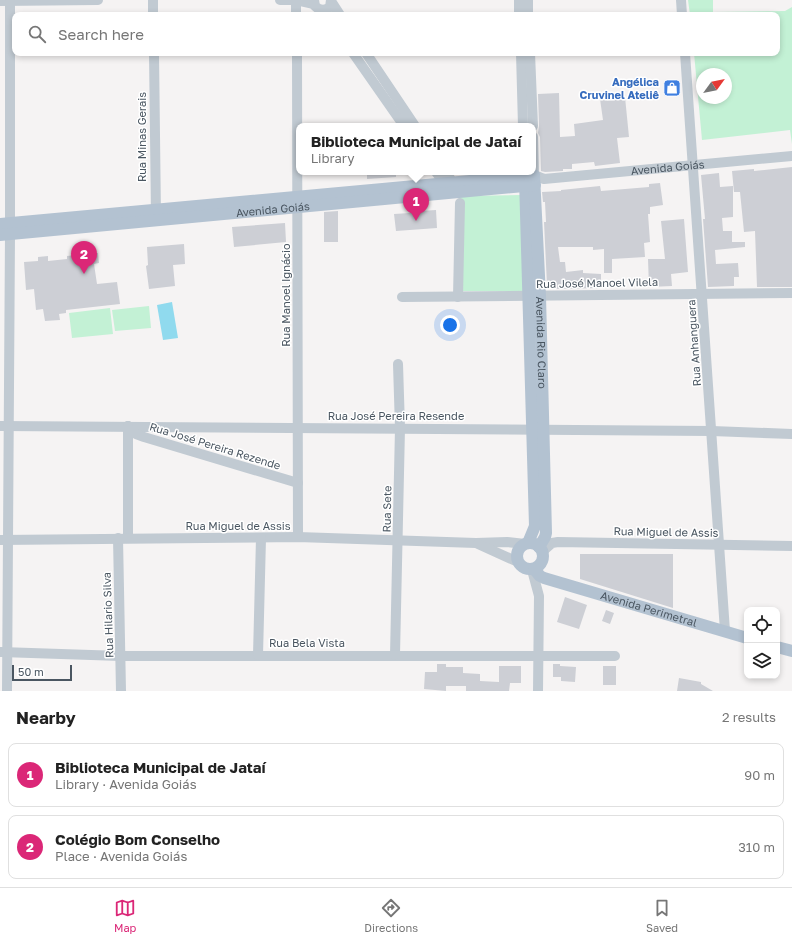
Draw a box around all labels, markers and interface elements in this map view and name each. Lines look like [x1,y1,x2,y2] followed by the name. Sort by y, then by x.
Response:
[12,12,780,56] search box
[26,23,48,45] icon: search
[58,25,144,43] text: Search here
[696,68,732,104] north arrow
[580,75,659,101] place label: Angélica Cruvinel Ateliê
[662,78,682,98] shop icon: Angélica Cruvinel Ateliê
[135,92,148,182] street label: Rua Minas Gerais
[296,123,536,175] popup
[311,132,521,150] text: Biblioteca Municipal de Jataí
[311,150,355,166] text: Library
[630,157,705,177] street label: Avenida Goiás
[403,188,429,221] pin: 1
[235,199,310,219] street label: Avenida Goiás
[71,241,97,274] pin: 2
[279,243,292,347] street label: Rua Manoel Ignácio
[536,275,658,290] street label: Rua José Manoel Vilela
[534,296,549,389] street label: Avenida Rio Claro
[684,299,703,387] street label: Rua Anhanguera
[440,315,460,335] your location
[328,409,464,422] street label: Rua José Pereira Resende
[148,419,282,472] street label: Rua José Pereira Rezende
[380,485,393,533] street label: Rua Sete
[185,519,291,532] street label: Rua Miguel de Assis
[613,524,719,539] street label: Rua Miguel de Assis
[100,572,115,658] street label: Rua Hilario Silva
[599,588,699,629] street label: Avenida Perimetral
[744,607,780,679] map controls
[744,607,780,643] button: locate
[269,636,345,649] street label: Rua Bela Vista
[744,643,780,679] button: layers
[12,663,72,682] scale bar
[18,665,44,678] text: 50 m
[16,707,76,728] text: Nearby
[722,709,776,725] text: 2 results
[55,758,266,776] text: Biblioteca Municipal de Jataí
[27,767,33,783] text: 1
[744,767,775,783] text: 90 m
[55,776,197,792] text: Library · Avenida Goiás
[55,830,220,848] text: Colégio Bom Conselho
[26,839,34,855] text: 2
[738,839,775,855] text: 310 m
[55,848,187,864] text: Place · Avenida Goiás
[114,897,136,934] tab: Map
[364,897,418,934] tab: Directions
[646,897,678,934] tab: Saved

